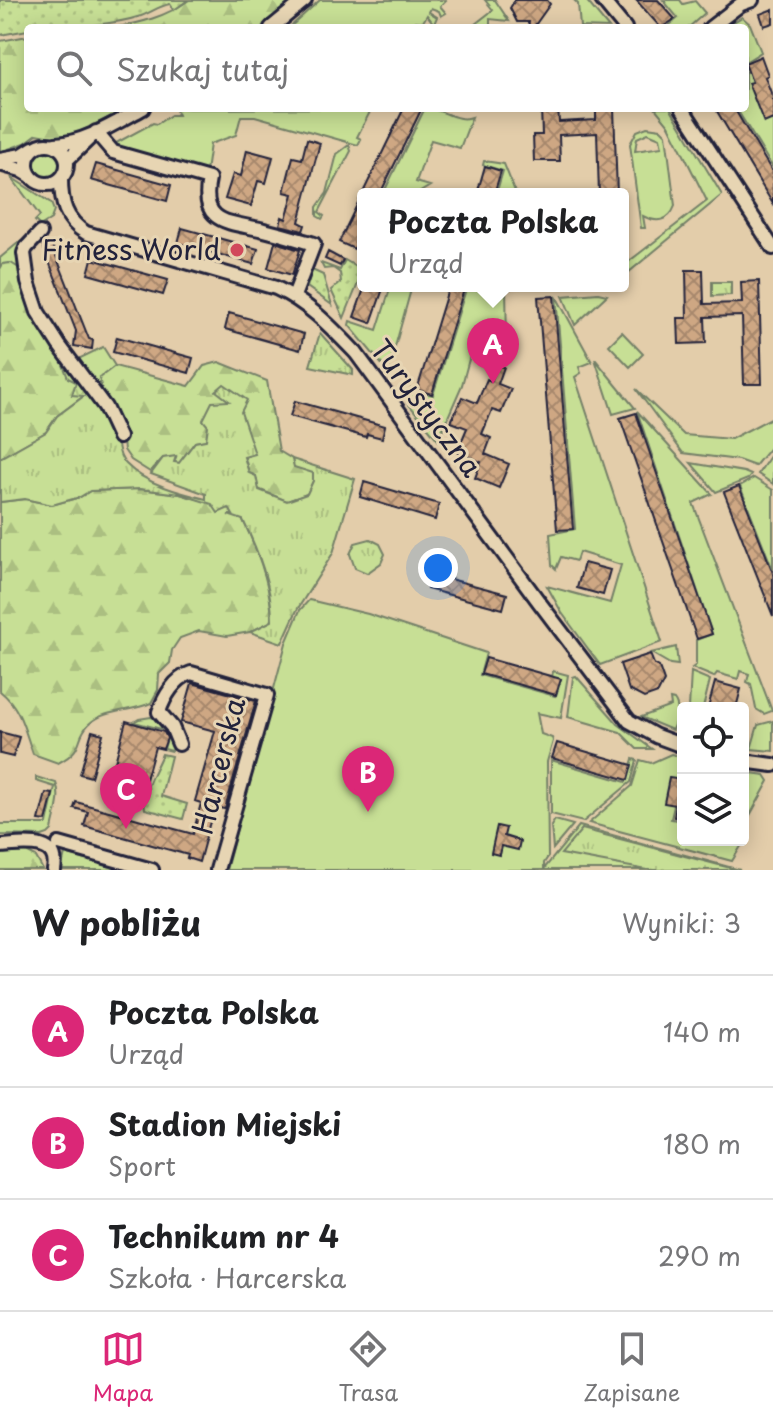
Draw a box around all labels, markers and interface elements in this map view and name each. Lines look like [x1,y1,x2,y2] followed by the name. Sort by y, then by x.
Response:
[24,24,749,112] search box
[52,46,96,90] icon: search
[116,46,289,91] text: Szukaj tutaj
[357,188,629,292] popup
[388,198,598,243] text: Poczta Polska
[41,227,221,270] place label: Fitness World
[228,241,246,259] marker: Fitness World
[388,243,464,282] text: Urząd
[467,318,519,384] pin: A
[361,329,494,486] street label: Turystyczna
[418,548,458,588] your location
[180,692,255,839] street label: Harcerska
[677,702,749,846] map controls
[677,702,749,774] button: locate
[342,746,394,812] pin: B
[100,763,152,829] pin: C
[677,774,749,846] button: layers
[32,896,201,948] text: W pobliżu
[622,903,741,942] text: Wyniki: 3
[108,989,319,1034] text: Poczta Polska
[48,1012,68,1051] text: A
[663,1012,741,1051] text: 140 m
[108,1034,184,1073] text: Urząd
[108,1101,341,1146] text: Stadion Miejski
[49,1124,67,1163] text: B
[663,1124,741,1163] text: 180 m
[108,1146,176,1185] text: Sport
[108,1213,339,1258] text: Technikum nr 4
[48,1236,68,1275] text: C
[658,1236,741,1275] text: 290 m
[108,1258,346,1297] text: Szkoła · Harcerska
[93,1327,153,1408] tab: Mapa
[338,1327,398,1408] tab: Trasa
[583,1327,680,1408] tab: Zapisane

